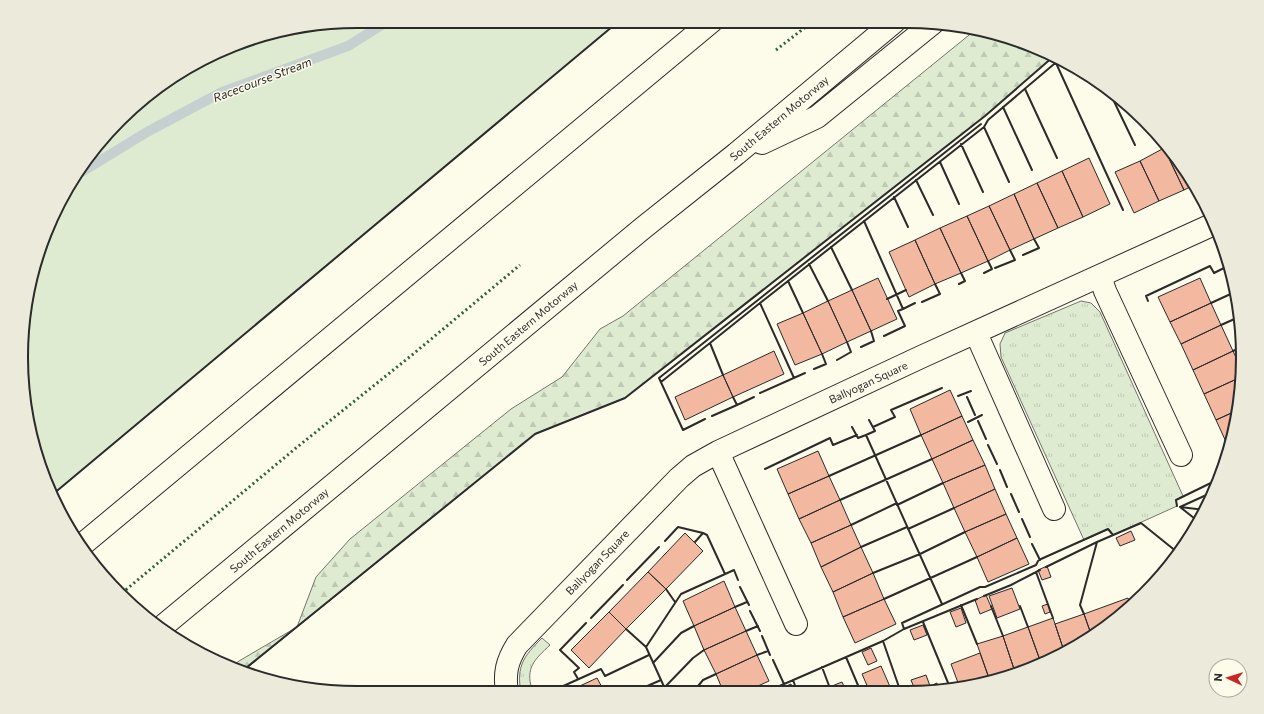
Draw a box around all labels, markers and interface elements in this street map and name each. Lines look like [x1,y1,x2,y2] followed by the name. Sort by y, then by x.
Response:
[211,54,313,104] water label: Racecourse Stream
[727,73,831,163] street label: South Eastern Motorway
[476,278,580,368] street label: South Eastern Motorway
[827,358,910,406] street label: Ballyogan Square
[227,485,331,575] street label: South Eastern Motorway
[563,527,631,597] street label: Ballyogan Square
[1208,658,1248,698] north arrow
[1211,673,1224,682] text: N

